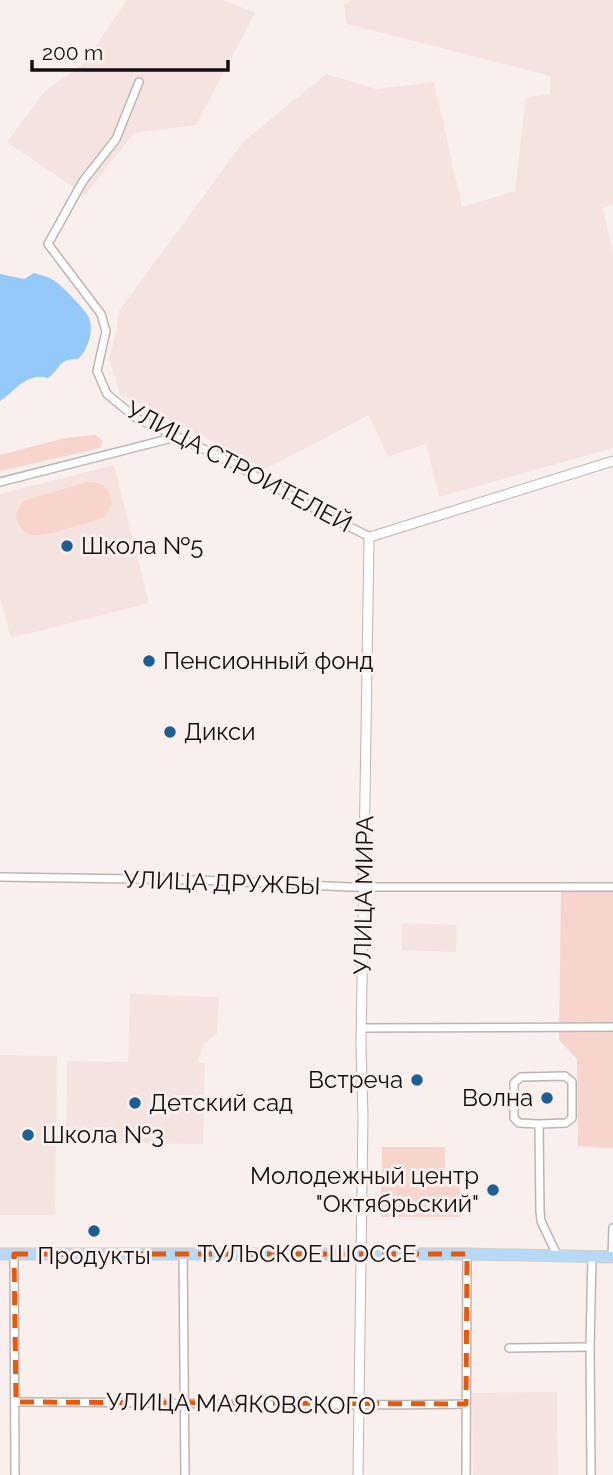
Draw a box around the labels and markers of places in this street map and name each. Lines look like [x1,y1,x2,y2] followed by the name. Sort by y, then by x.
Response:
[81,531,203,560] place label: Школа №5
[59,538,75,554] marker: Школа №5
[163,646,374,675] place label: Пенсионный фонд
[141,653,157,669] marker: Пенсионный фонд
[184,717,256,746] place label: Дикси
[162,724,178,740] marker: Дикси
[308,1065,403,1094] place label: Встреча
[409,1072,425,1088] marker: Встреча
[462,1083,533,1112] place label: Волна
[149,1088,293,1117] place label: Детский сад
[539,1090,555,1106] marker: Волна
[127,1095,143,1111] marker: Детский сад
[42,1120,164,1149] place label: Школа №3
[20,1127,36,1143] marker: Школа №3
[250,1161,479,1218] place label: Молодежный центр "Октябрьский"
[485,1182,501,1198] marker: Молодежный центр "Октябрьский"
[86,1223,102,1239] marker: Продукты
[37,1241,151,1270] place label: Продукты

